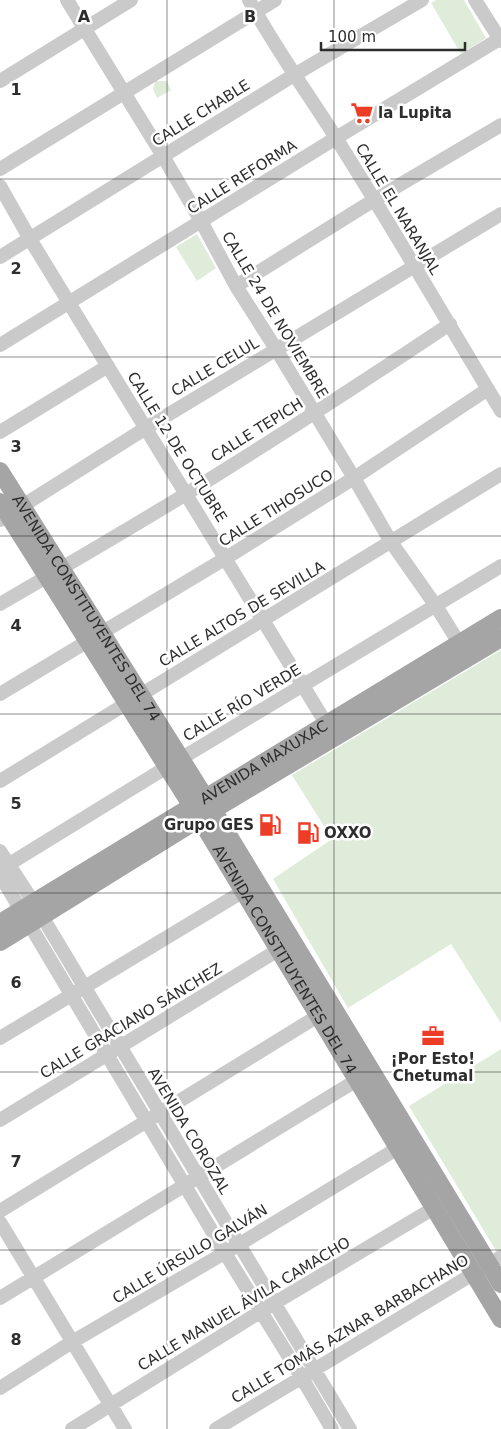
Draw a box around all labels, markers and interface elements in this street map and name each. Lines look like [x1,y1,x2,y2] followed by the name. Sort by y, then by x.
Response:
[78,7,91,26] text: A
[244,7,256,26] text: B
[321,20,465,52] scale bar
[328,28,376,46] text: 100 m
[149,76,253,150] street label: CALLE CHABLE
[10,80,22,99] text: 1
[349,100,375,126] supermarket icon: la Lupita
[378,104,452,122] place label: la Lupita
[184,136,301,218] street label: CALLE REFORMA
[352,140,445,278] street label: CALLE EL NARANJAL
[218,228,332,402] street label: CALLE 24 DE NOVIEMBRE
[10,259,22,278] text: 2
[168,334,262,400] street label: CALLE CELUL
[123,368,231,526] street label: CALLE 12 DE OCTUBRE
[207,394,307,466] street label: CALLE TEPICH
[10,437,22,456] text: 3
[216,466,336,550] street label: CALLE TIHOSUCO
[9,491,165,725] street label: AVENIDA CONSTITUYENTES DEL 74
[156,557,329,671] street label: CALLE ALTOS DE SEVILLA
[179,660,304,745] street label: CALLE RÍO VERDE
[197,717,331,808] street label: AVENIDA MAXUXAC
[10,794,22,813] text: 5
[257,812,283,838] fuel station icon: Grupo GES
[164,816,254,834] place label: Grupo GES
[295,820,321,846] fuel station icon: OXXO
[324,824,372,842] place label: OXXO
[209,842,360,1077] street label: AVENIDA CONSTITUYENTES DEL 74
[36,959,225,1083] street label: CALLE GRACIANO SÁNCHEZ
[10,973,22,992] text: 6
[420,1023,446,1049] office icon: ¡Por Esto! Chetumal
[391,1050,475,1085] place label: ¡Por Esto! Chetumal
[144,1064,234,1198] street label: AVENIDA COROZAL
[10,1152,22,1171] text: 7
[109,1200,271,1307] street label: CALLE ÚRSULO GALVÁN
[134,1232,353,1375] street label: CALLE MANUEL ÁVILA CAMACHO
[228,1250,472,1407] street label: CALLE TOMÁS AZNAR BARBACHANO
[10,1330,22,1349] text: 8

